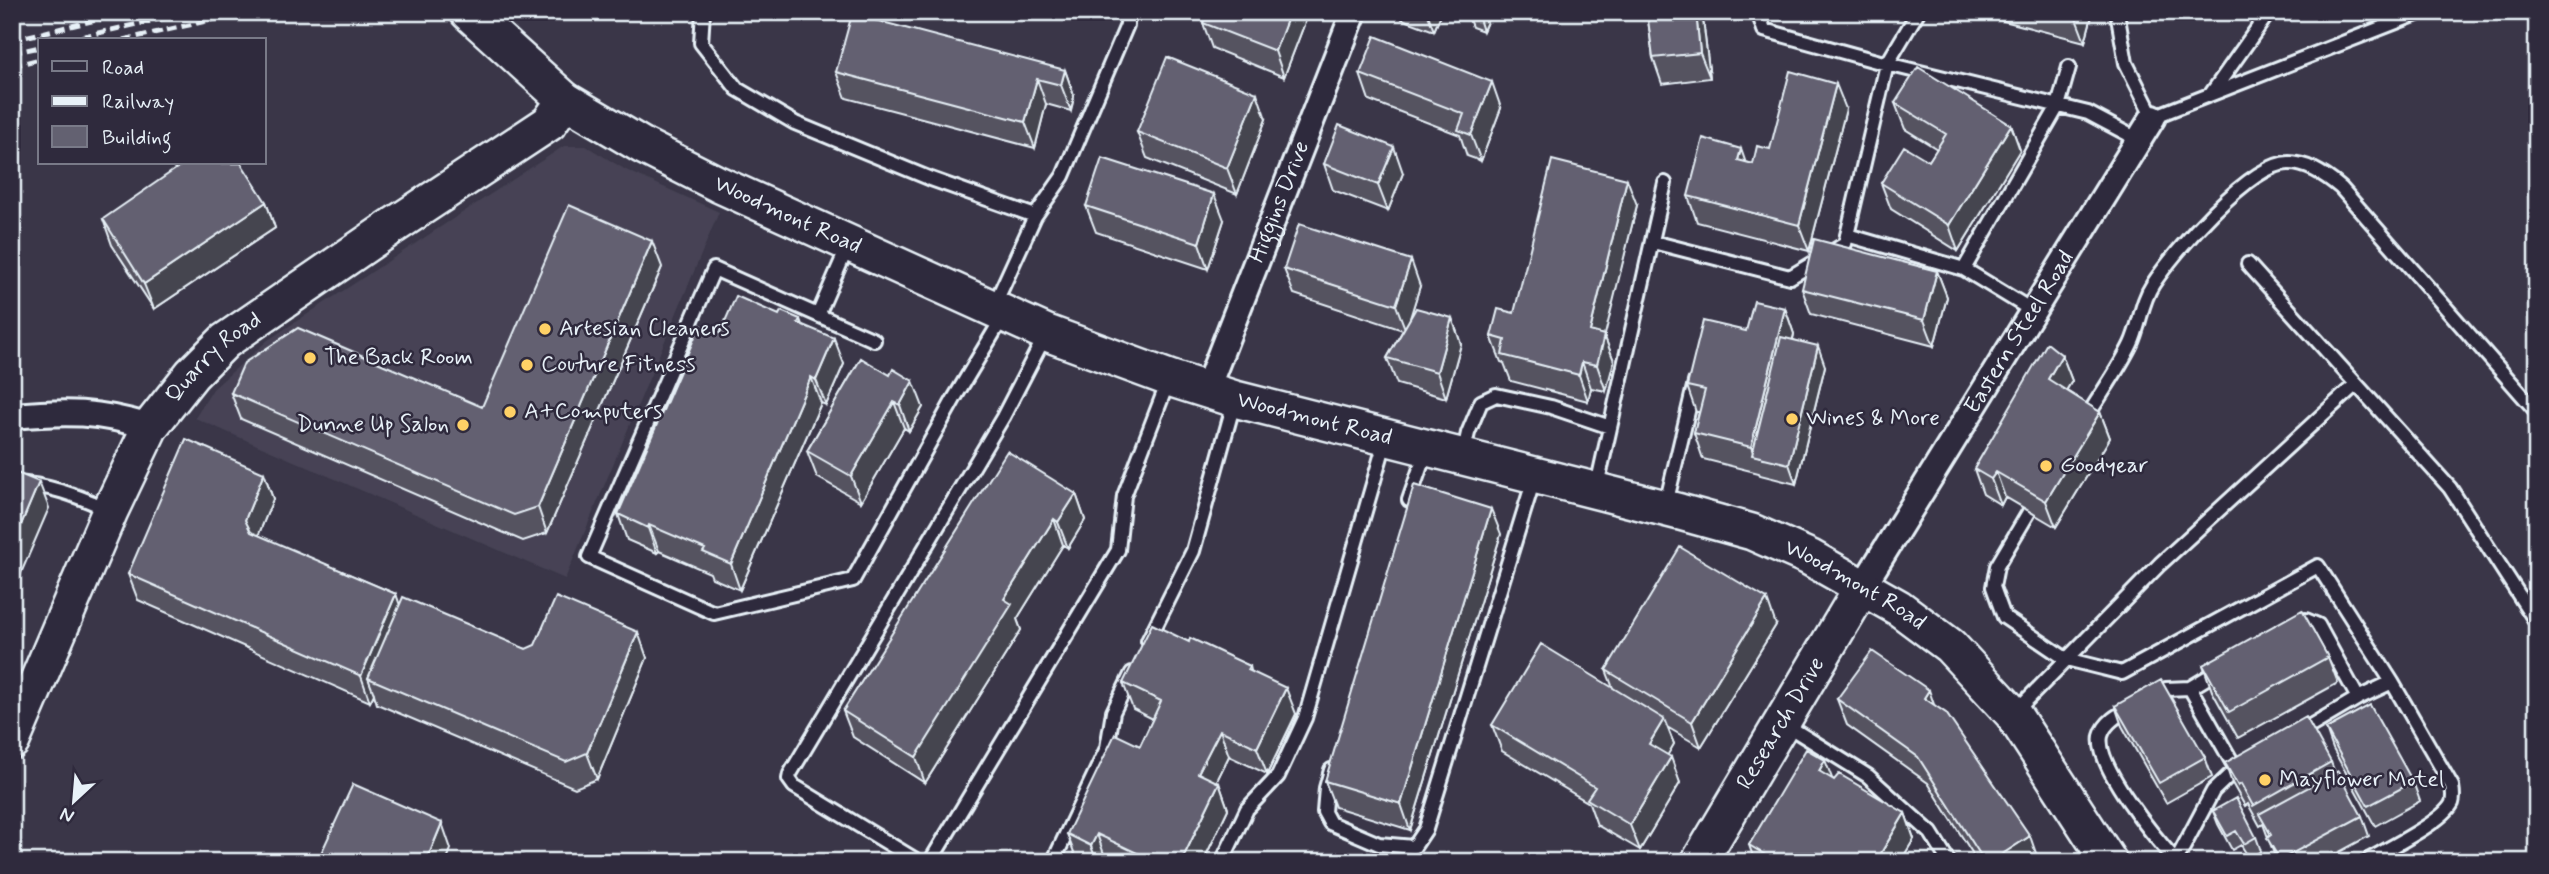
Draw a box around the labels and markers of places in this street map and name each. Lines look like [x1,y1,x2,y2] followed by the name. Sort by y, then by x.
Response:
[559,314,730,344] place label: Artesian Cleaners
[537,321,553,337] marker: Artesian Cleaners
[324,343,473,373] place label: The Back Room
[302,350,318,366] marker: The Back Room
[541,350,695,380] place label: Couture Fitness
[519,357,535,373] marker: Couture Fitness
[524,397,662,427] place label: A+Computers
[502,404,518,420] marker: A+Computers
[1806,404,1940,434] place label: Wines & More
[297,410,449,440] place label: Dunne Up Salon
[1784,411,1800,427] marker: Wines & More
[455,417,471,433] marker: Dunne Up Salon
[2060,451,2149,481] place label: Goodyear
[2038,458,2054,474] marker: Goodyear
[2279,765,2444,795] place label: Mayflower Motel
[2257,772,2273,788] marker: Mayflower Motel

